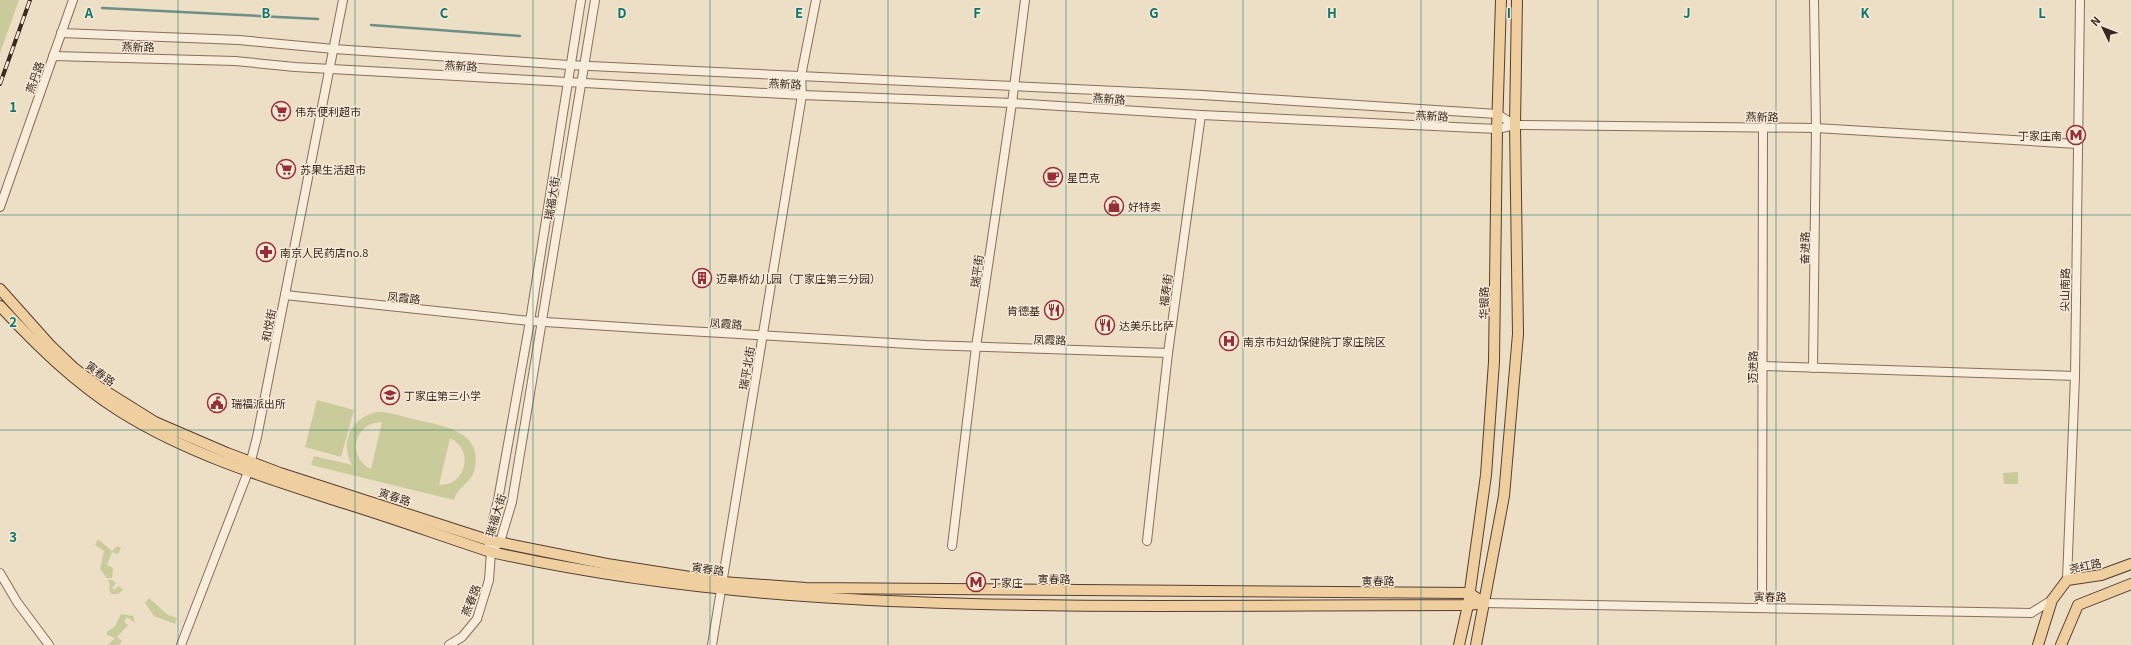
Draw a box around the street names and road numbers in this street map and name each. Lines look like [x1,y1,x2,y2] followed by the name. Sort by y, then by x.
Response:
[121,38,155,54] street label: 燕新路
[444,56,478,74] street label: 燕新路
[21,59,47,95] street label: 燕丹路
[768,74,802,92] street label: 燕新路
[1092,89,1126,107] street label: 燕新路
[1415,106,1449,124] street label: 燕新路
[1745,108,1779,124] street label: 燕新路
[540,175,562,221] street label: 瑞福大街
[1796,231,1812,265] street label: 奋进路
[966,254,986,288] street label: 瑞平街
[2056,268,2072,312] street label: 尖山南路
[1155,273,1175,307] street label: 福寿街
[1475,286,1491,320] street label: 华银路
[387,287,421,307] street label: 凤霞路
[257,307,279,343] street label: 和悦街
[709,314,743,332] street label: 凤霞路
[1033,330,1067,348] street label: 凤霞路
[734,345,758,391] street label: 瑞平北街
[1744,351,1760,384] street label: 迈进路
[83,357,119,389] street label: 寅春路
[377,483,413,509] street label: 寅春路
[481,492,509,538] street label: 瑞福大街
[2067,554,2103,576] street label: 尧红路
[691,558,725,578] street label: 寅春路
[1038,570,1071,586] street label: 寅春路
[1362,572,1395,588] street label: 寅春路
[457,582,483,618] street label: 燕春路
[1753,588,1787,604] street label: 寅春路

